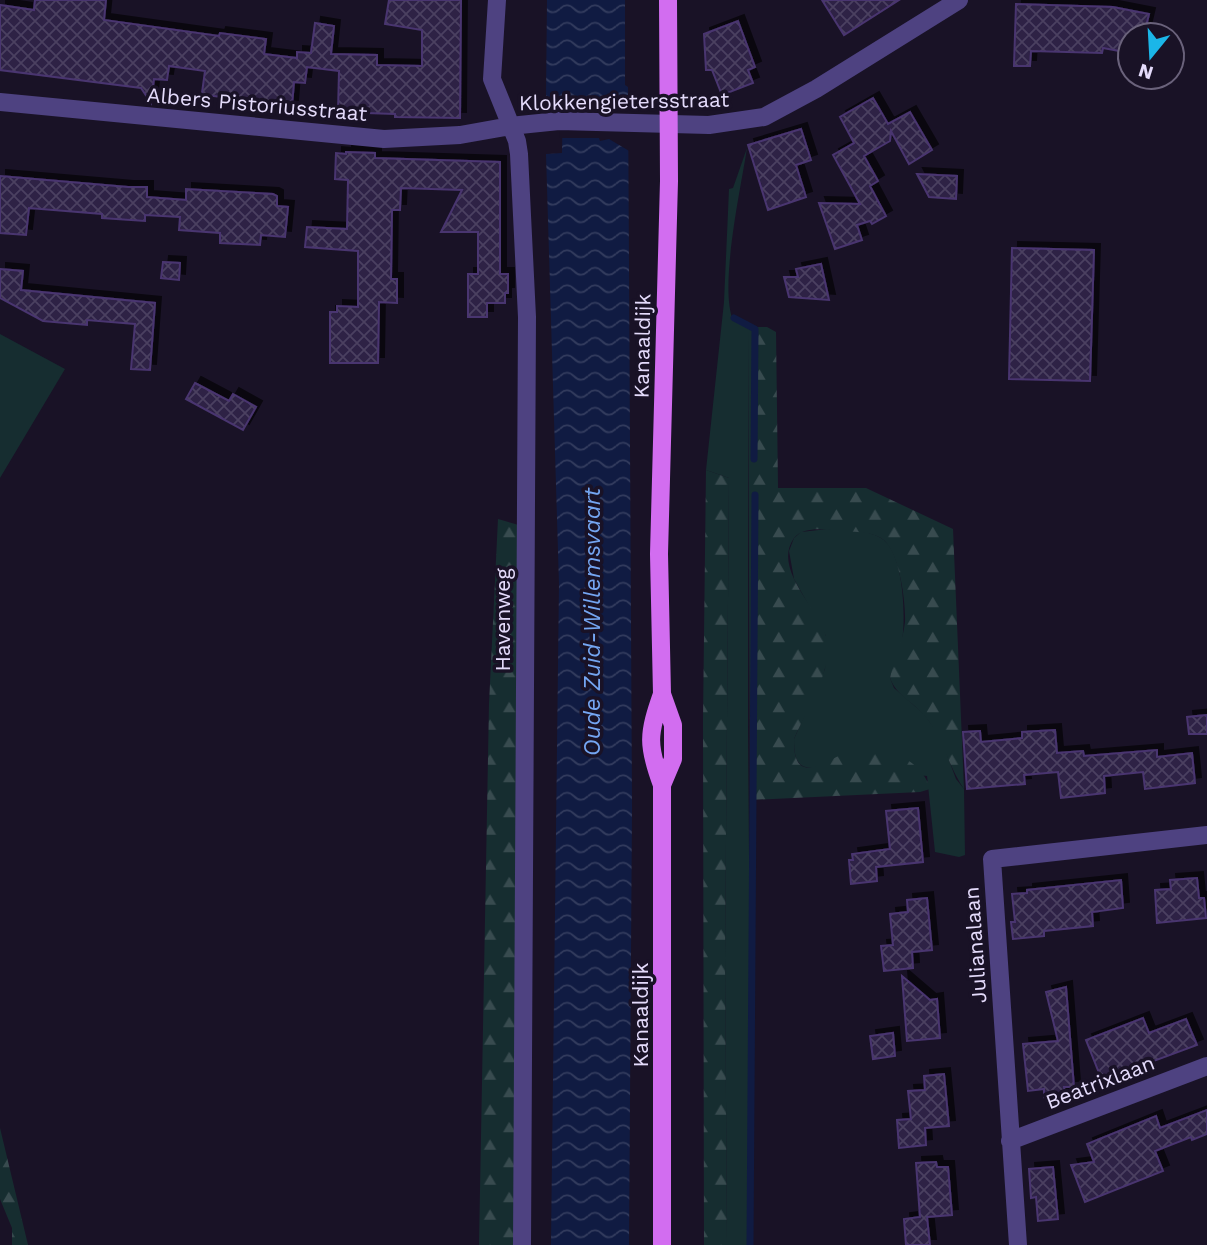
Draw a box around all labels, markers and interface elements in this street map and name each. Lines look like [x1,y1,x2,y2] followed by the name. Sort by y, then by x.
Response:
[1116,21,1186,91] north arrow
[1136,59,1156,85] text: N
[146,82,368,126] street label: Albers Pistoriusstraat
[519,87,730,115] street label: Klokkengietersstraat
[629,293,655,399] street label: Kanaaldijk
[579,487,606,756] water label: Oude Zuid-Willemsvaart
[490,568,515,672] street label: Havenweg
[958,886,992,1004] street label: Julianalaan
[628,963,653,1067] street label: Kanaaldijk
[1042,1050,1158,1114] street label: Beatrixlaan

